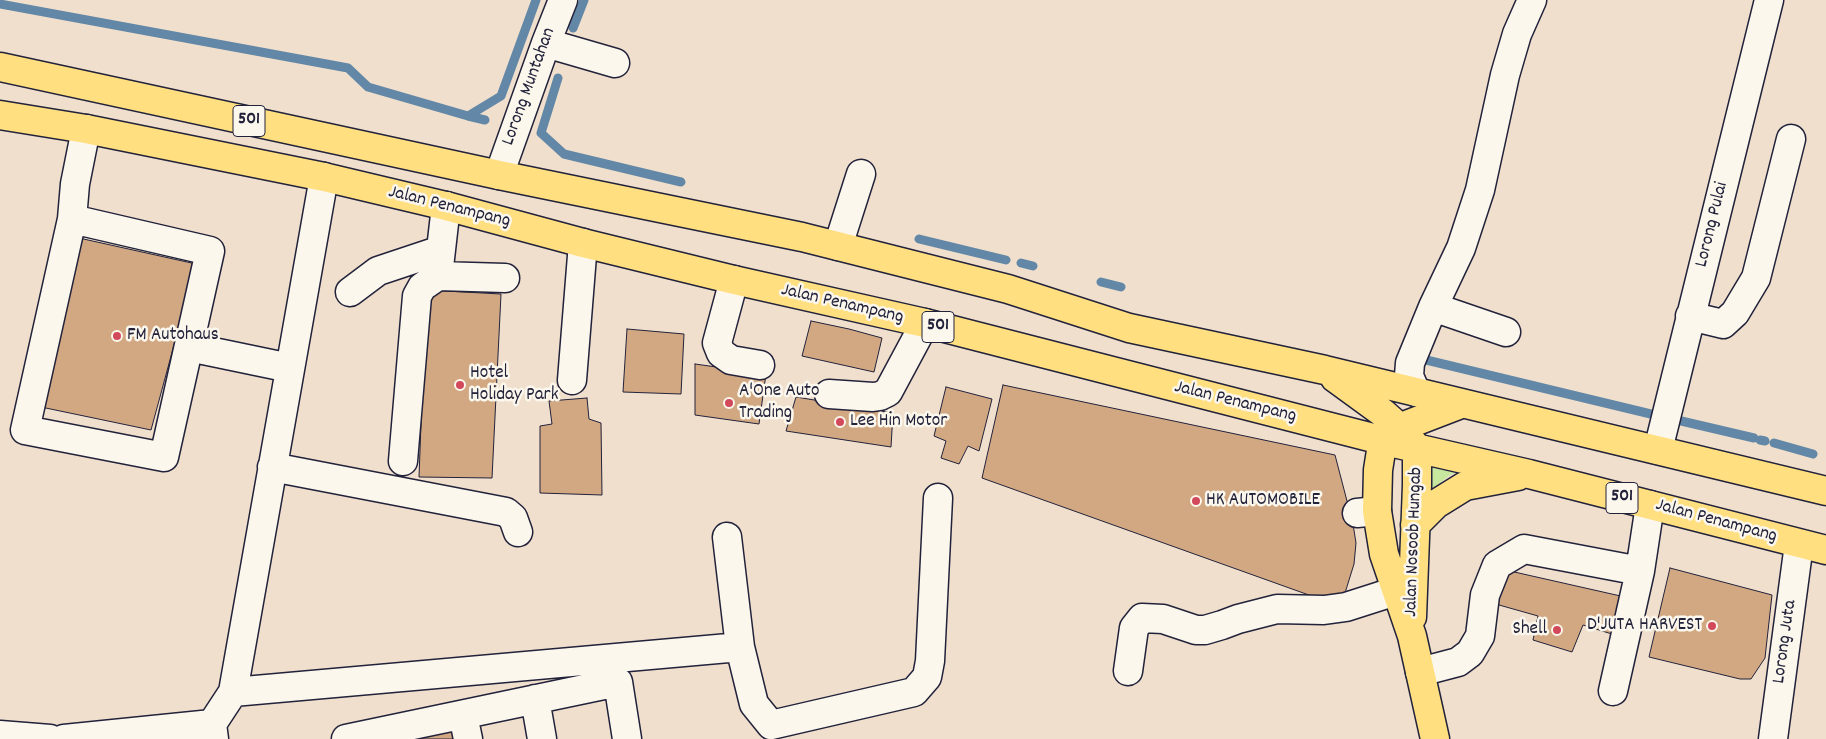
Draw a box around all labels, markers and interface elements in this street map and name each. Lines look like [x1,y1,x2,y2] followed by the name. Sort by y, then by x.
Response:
[498,25,562,149] street label: Lorong Muntahan
[233,105,265,136] road number: 501
[1691,180,1735,270] street label: Lorong Pulai
[386,182,512,234] street label: Jalan Penampang
[779,280,905,330] street label: Jalan Penampang
[922,312,954,342] road number: 501
[127,325,219,347] place label: FM Autohaus
[111,330,123,342] marker: FM Autohaus
[470,363,558,407] place label: Hotel Holiday Park
[1172,377,1298,429] street label: Jalan Penampang
[454,379,466,391] marker: Hotel Holiday Park
[739,381,820,425] place label: A'One Auto Trading
[723,397,735,409] marker: A'One Auto Trading
[850,411,947,433] place label: Lee Hin Motor
[834,416,846,428] marker: Lee Hin Motor
[1401,467,1429,617] street label: Jalan Nosoob Hungab
[1606,482,1638,514] road number: 501
[1206,490,1320,512] place label: HK AUTOMOBILE
[1190,495,1202,507] marker: HK AUTOMOBILE
[1653,495,1779,549] street label: Jalan Penampang
[1769,599,1803,685] street label: Lorong Juta
[1587,615,1702,637] place label: D'JUTA HARVEST
[1513,619,1547,641] place label: Shell
[1706,620,1718,632] marker: D'JUTA HARVEST
[1551,624,1563,636] marker: Shell

